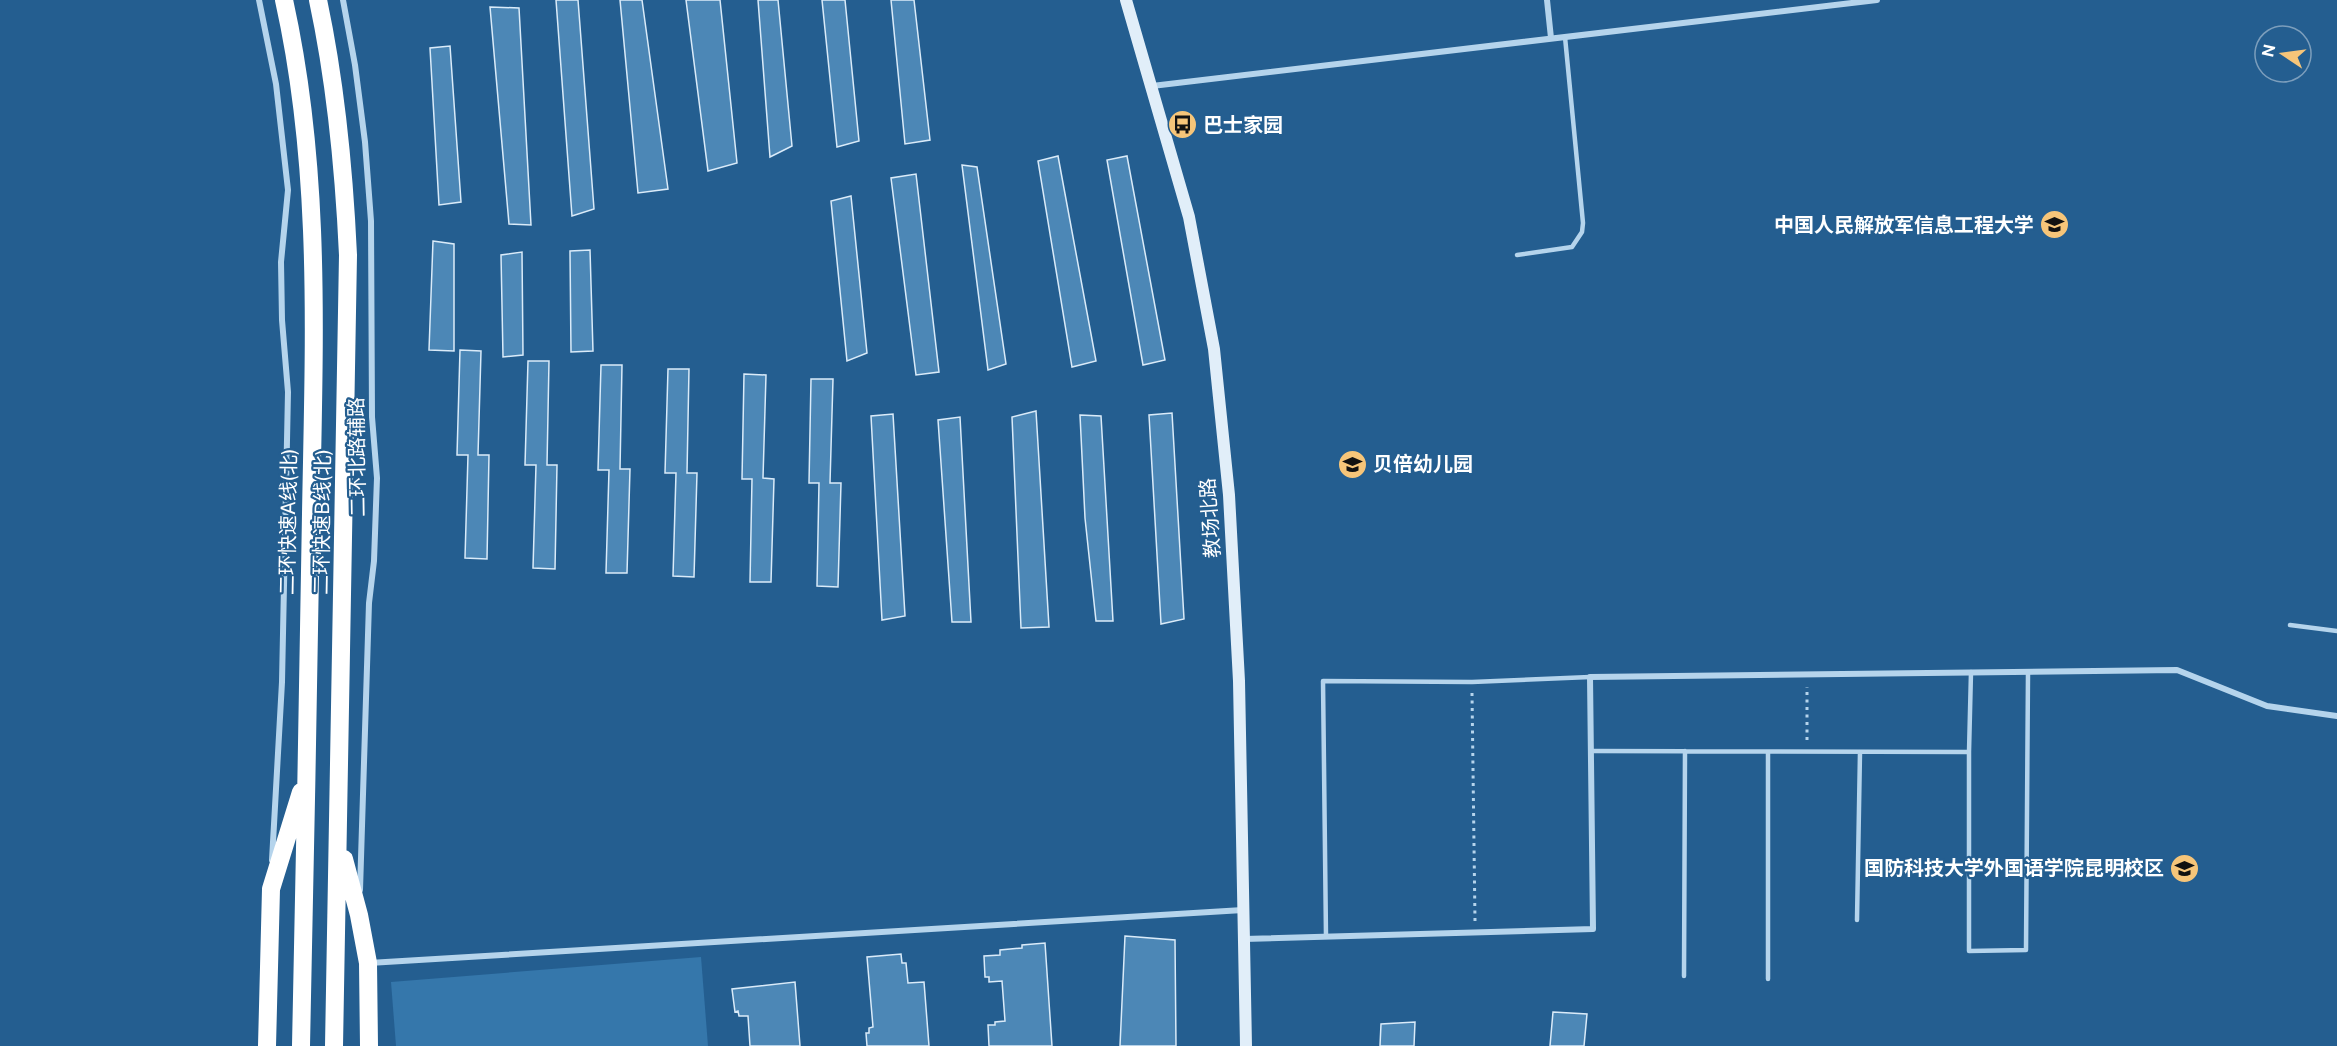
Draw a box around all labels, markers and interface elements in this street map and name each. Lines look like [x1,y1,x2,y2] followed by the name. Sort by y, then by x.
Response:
[2253,24,2313,84] north arrow
[2258,43,2280,59] text: N
[1166,109,1198,141] bus stop icon: 巴士家园
[1203,113,1283,137] place label: 巴士家园
[2039,209,2071,241] school or university icon: 中国人民解放军信息工程大学
[1774,213,2034,237] place label: 中国人民解放军信息工程大学
[344,397,370,517] street label: 二环北路辅路
[1336,448,1368,480] school or university icon: 贝倍幼儿园
[275,449,301,595] street label: 二环快速A线(北)
[309,449,335,595] street label: 二环快速B线(北)
[1373,452,1473,476] place label: 贝倍幼儿园
[1195,477,1225,559] street label: 教场北路
[2169,852,2201,884] school or university icon: 国防科技大学外国语学院昆明校区
[1864,856,2164,880] place label: 国防科技大学外国语学院昆明校区

